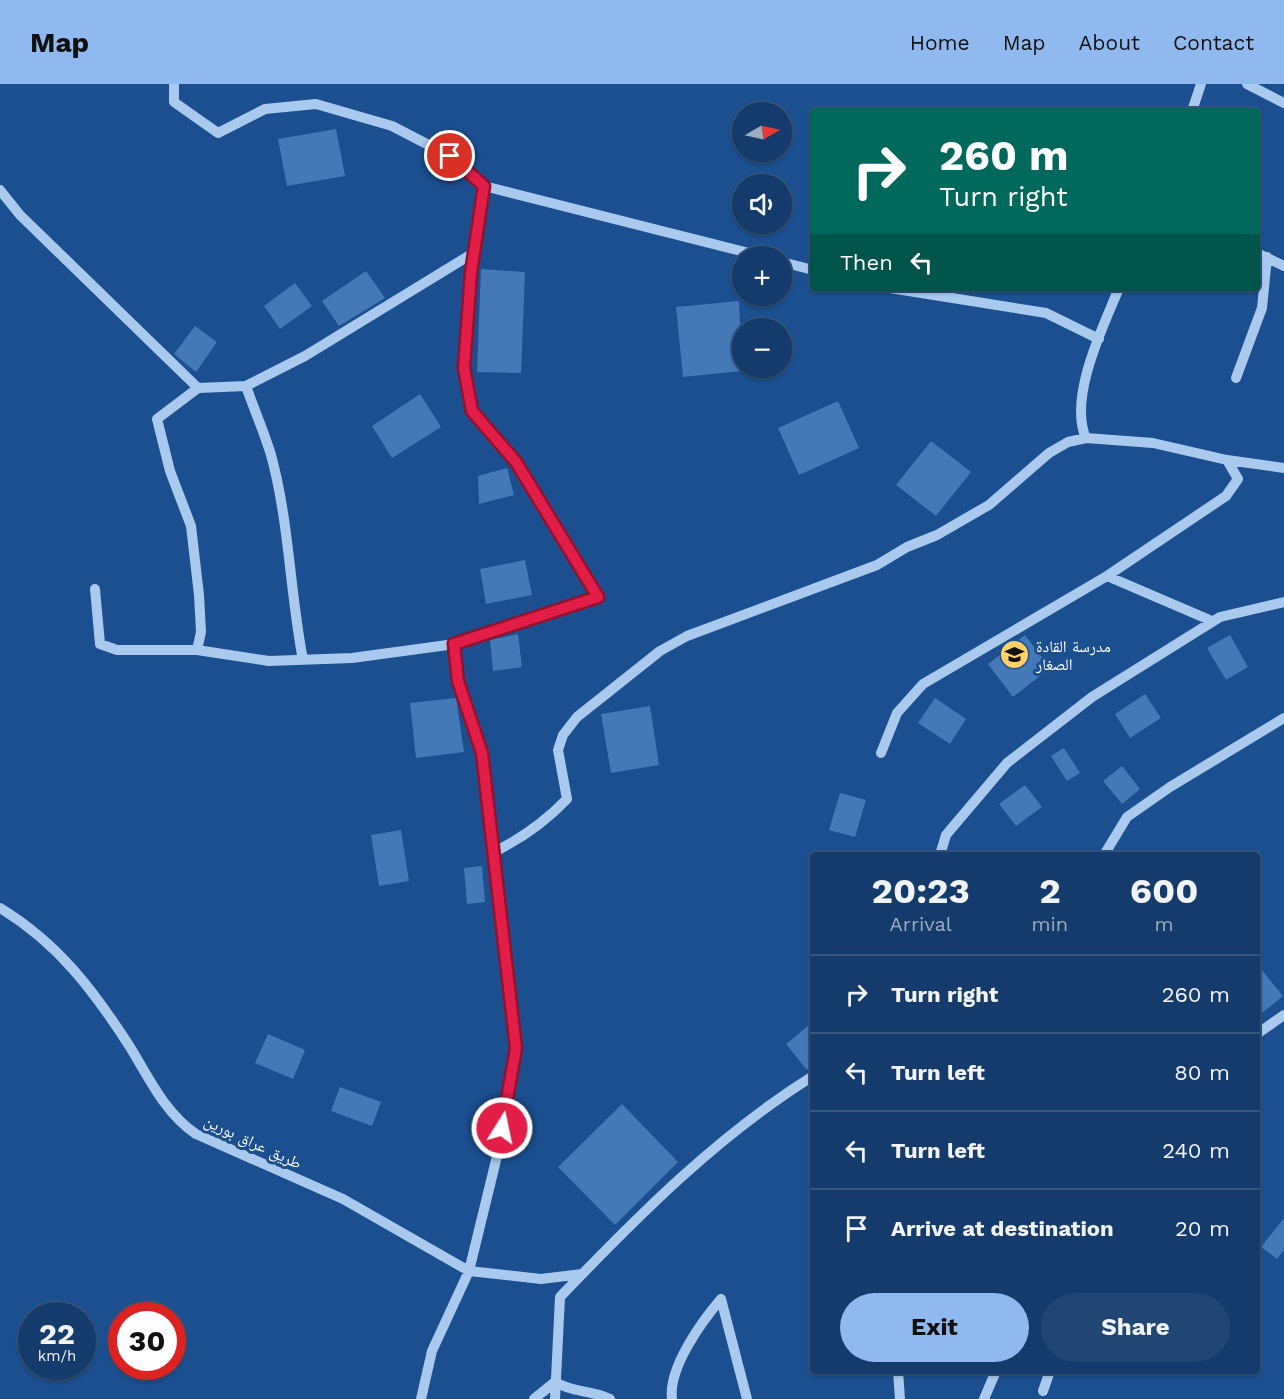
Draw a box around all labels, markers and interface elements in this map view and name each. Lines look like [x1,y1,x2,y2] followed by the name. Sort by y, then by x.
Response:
[30,26,89,59] text: Map
[910,30,970,55] text: Home
[1003,30,1046,55] text: Map
[1079,30,1140,55] text: About
[1173,30,1254,55] text: Contact
[732,102,792,162] north arrow
[732,102,792,378] map controls
[424,130,475,181] pin
[939,131,1069,180] text: 260 m
[840,132,918,210] icon: right
[433,139,466,172] icon: arrive
[732,174,792,234] button: sound
[939,181,1068,213] text: Turn right
[732,246,792,306] button: +
[905,246,938,279] icon: left
[840,250,893,275] text: Then
[732,318,792,378] button: −
[1035,637,1111,674] place label: مدرسة القادة الصغار
[999,639,1031,671] school or university icon: مدرسة القادة الصغار
[872,870,970,912] text: 20:23
[1039,870,1061,912] text: 2
[1130,870,1198,912] text: 600
[890,912,952,936] text: Arrival
[1031,912,1068,936] text: min
[1155,912,1174,936] text: m
[840,978,873,1011] icon: right
[891,982,998,1007] text: Turn right
[1162,982,1230,1007] text: 260 m
[840,1056,873,1089] icon: left
[891,1060,985,1085] text: Turn left
[1174,1060,1230,1085] text: 80 m
[470,1096,534,1160] position arrow
[201,1111,305,1174] street label: طريق عراق بورين
[840,1134,873,1167] icon: left
[891,1138,985,1163] text: Turn left
[1162,1138,1230,1163] text: 240 m
[840,1212,873,1245] icon: arrive
[891,1216,1114,1241] text: Arrive at destination
[1175,1216,1230,1241] text: 20 m
[840,1293,1029,1362] button: Exit
[1041,1293,1230,1362] button: Share
[108,1302,186,1380] speed limit sign: 30
[39,1316,75,1351] text: 22
[38,1347,76,1365] text: km/h

